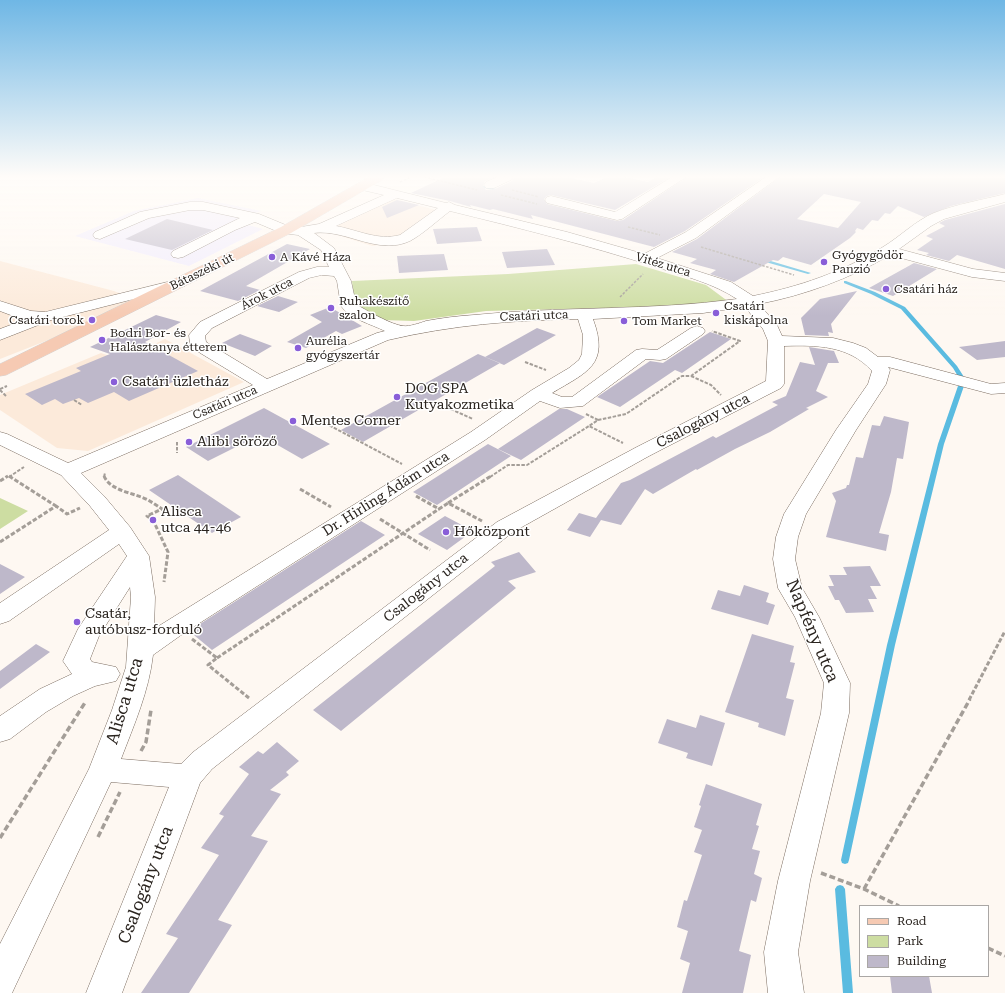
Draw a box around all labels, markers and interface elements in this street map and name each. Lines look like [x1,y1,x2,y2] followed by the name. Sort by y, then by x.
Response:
[832,248,903,276] place label: Gyógygödör Panzió
[168,250,236,294] street label: Bátaszéki út
[280,250,351,264] place label: A Kávé Háza
[634,250,692,280] street label: Vitéz utca
[267,252,277,262] marker: A Kávé Háza
[819,257,829,267] marker: Gyógygödör Panzió
[239,275,295,313] street label: Árok utca
[894,282,957,296] place label: Csatári ház
[881,284,891,294] marker: Csatári ház
[339,294,409,322] place label: Ruhakészítő szalon
[724,299,788,327] place label: Csatári kiskápolna
[326,303,336,313] marker: Ruhakészítő szalon
[499,308,569,324] street label: Csatári utca
[711,308,721,318] marker: Csatári kiskápolna
[9,313,84,327] place label: Csatári torok
[632,314,702,328] place label: Tom Market
[87,315,97,325] marker: Csatári torok
[619,316,629,326] marker: Tom Market
[110,326,227,354] place label: Bodri Bor- és Halásztanya étterem
[306,334,380,362] place label: Aurélia gyógyszertár
[97,335,107,345] marker: Bodri Bor- és Halásztanya étterem
[293,343,303,353] marker: Aurélia gyógyszertár
[122,374,229,390] place label: Csatári üzletház
[109,377,119,387] marker: Csatári üzletház
[405,381,514,414] place label: DOG SPA Kutyakozmetika
[191,383,259,423] street label: Csatári utca
[654,390,752,452] street label: Csalogány utca
[392,392,402,402] marker: DOG SPA Kutyakozmetika
[301,413,401,429] place label: Mentes Corner
[288,416,298,426] marker: Mentes Corner
[197,434,277,450] place label: Alibi söröző
[184,437,194,447] marker: Alibi söröző
[320,448,452,540] street label: Dr. Hirling Ádám utca
[161,504,231,536] place label: Alisca utca 44-46
[148,515,158,525] marker: Alisca utca 44-46
[454,524,530,540] place label: Hőközpont
[441,527,451,537] marker: Hőközpont
[380,550,472,626] street label: Csalogány utca
[781,576,843,686] street label: Napfény utca
[85,606,202,638] place label: Csatár, autóbusz-forduló
[72,617,82,627] marker: Csatár, autóbusz-forduló
[102,655,148,747] street label: Alisca utca
[114,823,178,947] street label: Csalogány utca
[859,905,989,977] legend
[897,914,926,928] text: Road
[897,934,923,948] text: Park
[897,954,946,968] text: Building

